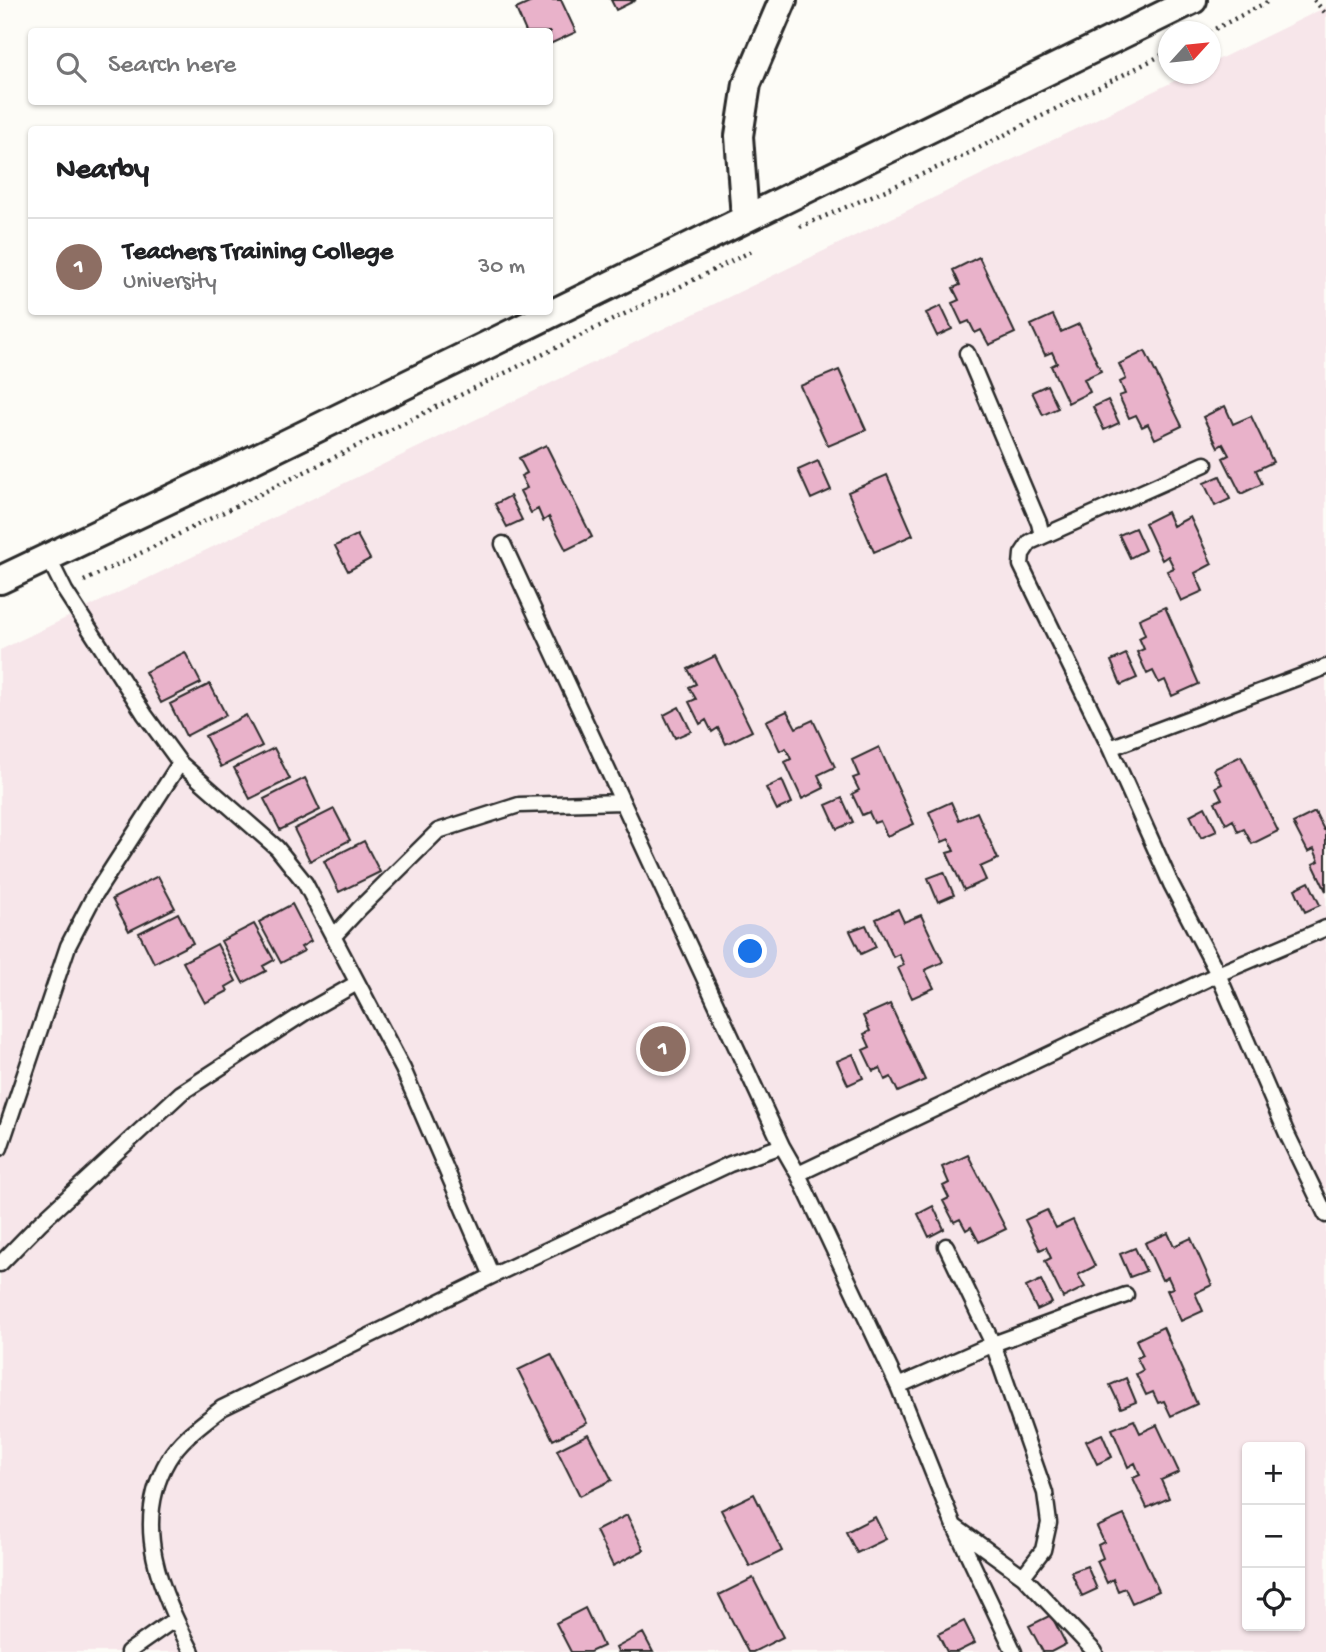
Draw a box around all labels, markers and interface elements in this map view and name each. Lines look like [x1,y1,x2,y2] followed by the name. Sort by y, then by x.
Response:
[1158,21,1221,84] north arrow
[28,28,553,105] search box
[52,48,90,86] icon: search
[108,51,236,82] text: Search here
[56,154,149,189] text: Nearby
[123,238,393,269] text: Teachers Training College
[74,254,84,281] text: 1
[478,254,525,281] text: 30 m
[123,269,217,296] text: University
[733,934,767,968] your location
[640,1023,686,1075] pin: 1
[1242,1442,1305,1631] map controls
[1242,1442,1305,1505] button: +
[1242,1505,1305,1568] button: −
[1242,1568,1305,1631] button: locate

